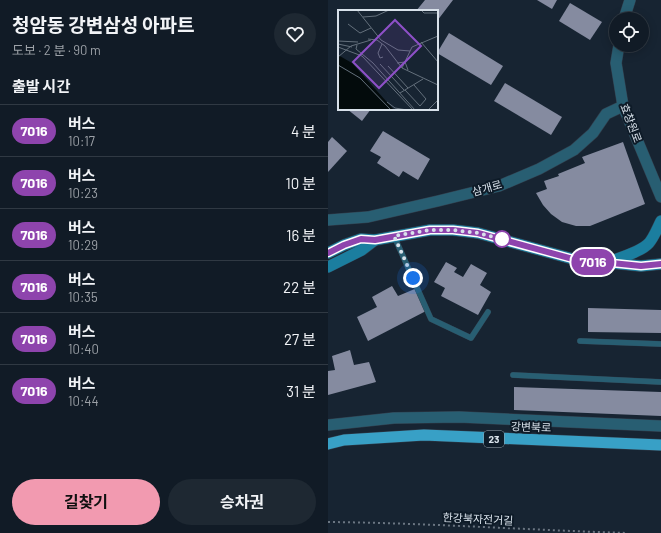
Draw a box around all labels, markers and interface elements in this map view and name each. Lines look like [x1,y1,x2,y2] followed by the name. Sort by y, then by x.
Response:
[338,10,438,110] inset map
[609,12,649,52] map controls
[609,12,649,52] button: locate
[12,13,194,36] text: 청암동 강변삼성 아파트
[274,13,316,55] button: heart
[12,42,101,58] text: 도보 · 2 분 · 90 m
[12,77,70,95] text: 출발 시간
[618,102,645,144] street label: 효창원로
[68,114,96,132] text: 버스
[20,122,48,139] text: 7016
[291,122,316,140] text: 4 분
[68,133,95,149] text: 10:17
[68,166,96,184] text: 버스
[20,174,48,191] text: 7016
[285,174,316,192] text: 10 분
[470,177,503,198] street label: 삼개로
[68,185,98,201] text: 10:23
[68,218,96,236] text: 버스
[20,226,48,243] text: 7016
[286,226,316,244] text: 16 분
[493,230,511,248] unlabelled marker
[68,237,98,253] text: 10:29
[565,249,621,275] line badge: 7016
[579,253,607,270] text: 7016
[403,268,423,288] your location
[68,270,96,288] text: 버스
[20,278,48,295] text: 7016
[283,278,316,296] text: 22 분
[68,289,98,305] text: 10:35
[68,322,96,340] text: 버스
[20,330,48,347] text: 7016
[284,330,316,348] text: 27 분
[68,341,99,357] text: 10:40
[68,374,96,392] text: 버스
[20,382,48,399] text: 7016
[286,382,316,400] text: 31 분
[68,393,99,409] text: 10:44
[511,419,551,434] street label: 강변북로
[484,431,504,447] road number: 23
[12,479,160,525] button: 길찾기
[168,479,316,525] button: 승차권
[442,510,514,527] street label: 한강북자전거길

